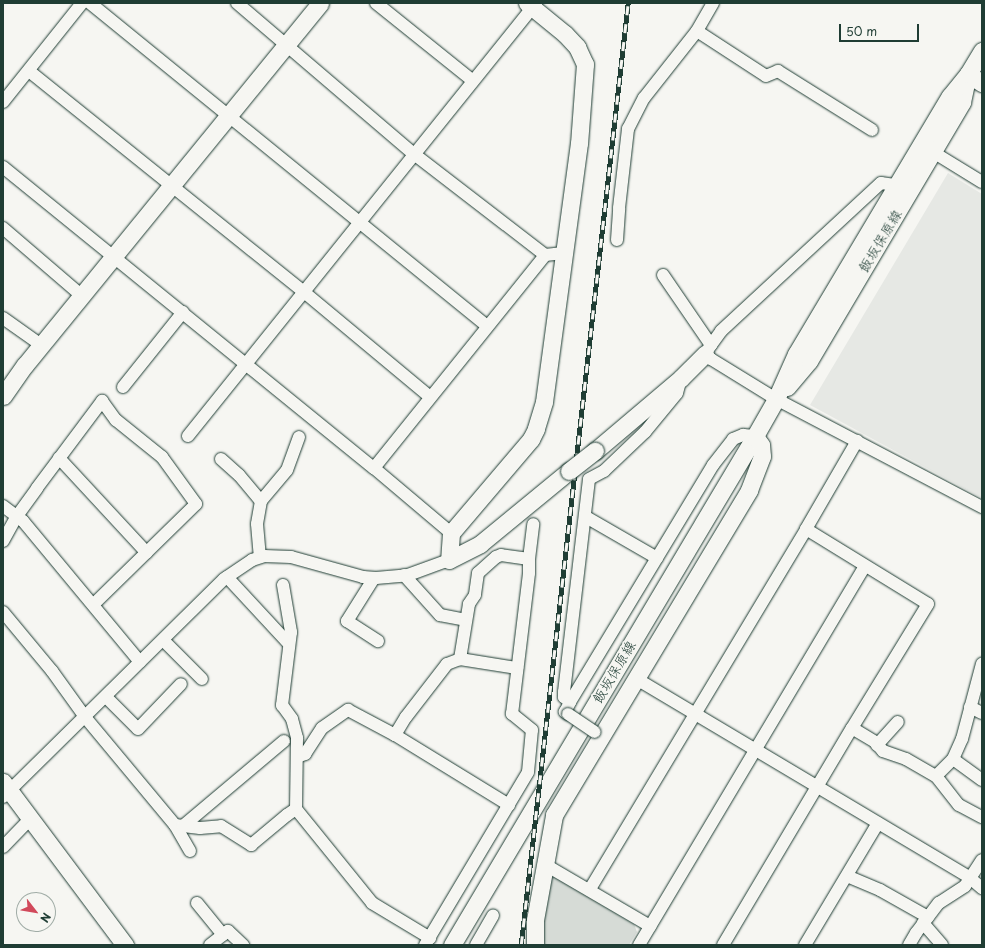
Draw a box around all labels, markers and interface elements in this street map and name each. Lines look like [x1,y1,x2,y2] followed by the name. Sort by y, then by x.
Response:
[841,16,921,42] scale bar
[846,22,877,40] text: 50 m
[855,207,905,275] street label: 飯坂保原線
[589,638,639,706] street label: 飯坂保原線
[16,892,56,932] north arrow
[36,910,55,926] text: N

